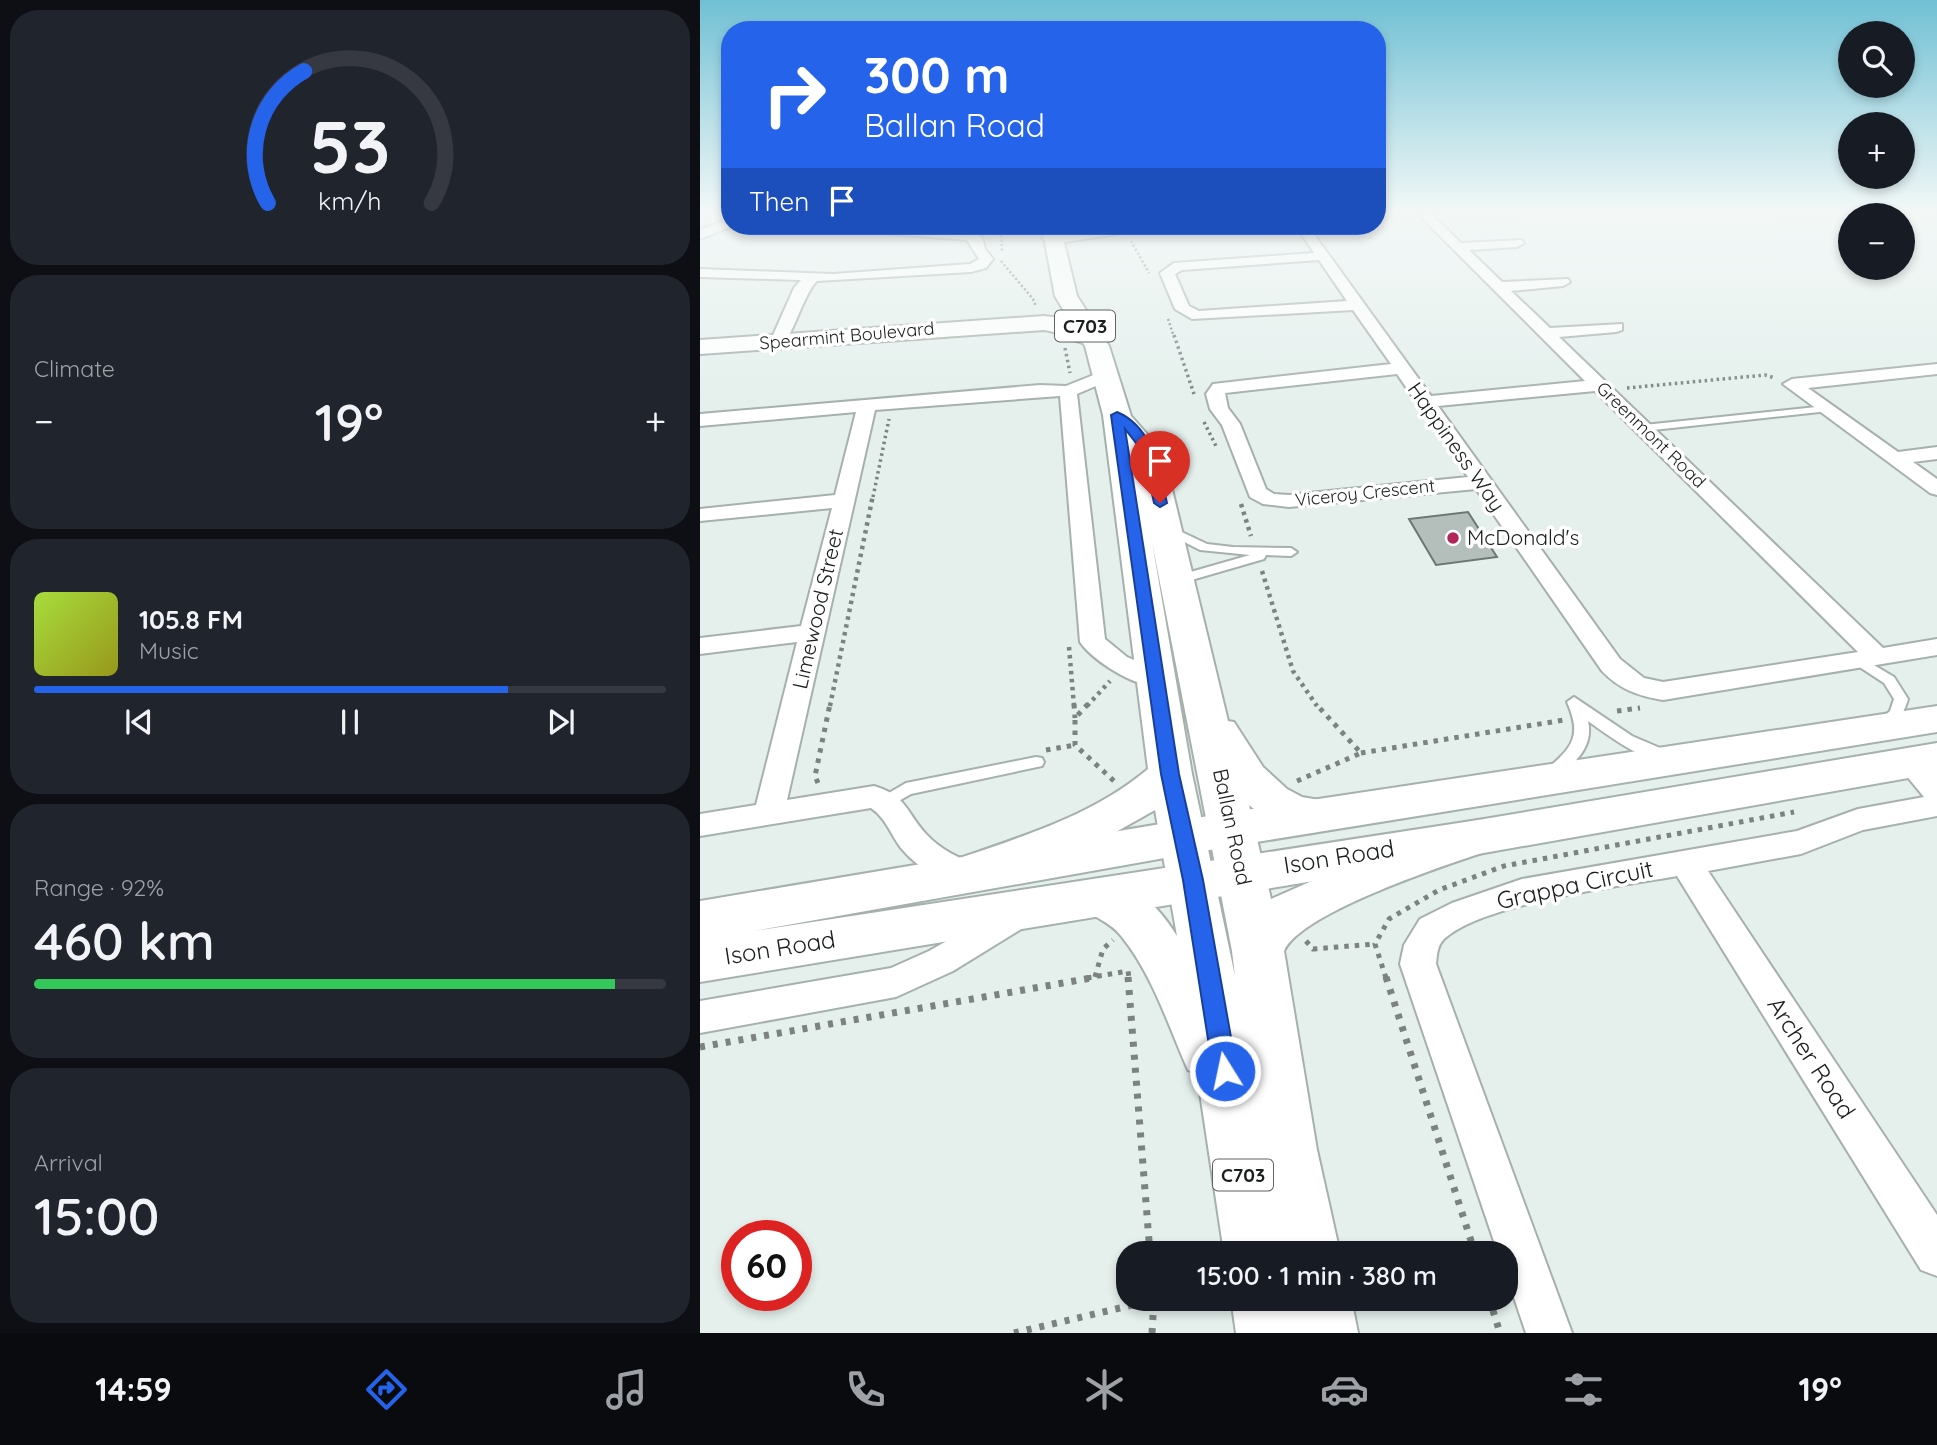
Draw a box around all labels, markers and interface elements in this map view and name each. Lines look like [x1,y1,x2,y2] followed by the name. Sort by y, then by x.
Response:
[1838,21,1915,280] map controls
[1838,21,1915,98] button: search
[864,44,1009,105] text: 300 m
[749,49,840,140] icon: right
[309,101,391,192] text: 53
[864,105,1045,145] text: Ballan Road
[1838,112,1915,189] button: +
[823,182,861,220] icon: arrive
[318,185,382,216] text: km/h
[749,185,809,218] text: Then
[1838,203,1915,280] button: −
[1055,310,1115,342] road number: C703
[759,316,935,355] street label: Spearmint Boulevard
[34,354,115,383] text: Climate
[1403,377,1511,516] street label: Happiness Way
[1592,377,1711,493] street label: Greenmont Road
[315,389,384,454] text: 19°
[34,397,54,445] text: −
[645,397,666,445] text: +
[1130,431,1190,503] pin
[1141,442,1179,480] icon: arrive
[1294,474,1436,511] street label: Viceroy Crescent
[1467,524,1579,550] place label: McDonald's
[786,526,848,691] street label: Limewood Street
[1445,530,1461,546] marker: McDonald's
[139,603,243,636] text: 105.8 FM
[139,636,199,665] text: Music
[120,703,158,741] icon: previous
[331,703,369,741] icon: pause
[542,703,580,741] icon: next
[1208,766,1258,888] street label: Ballan Road
[1281,832,1396,880] street label: Ison Road
[1494,853,1656,915] street label: Grappa Circuit
[34,873,164,902] text: Range · 92%
[34,908,215,973] text: 460 km
[722,923,837,971] street label: Ison Road
[1761,991,1862,1124] street label: Archer Road
[1188,1034,1262,1108] position arrow
[34,1148,103,1177] text: Arrival
[1213,1160,1273,1190] road number: C703
[34,1183,159,1248] text: 15:00
[721,1220,812,1311] speed limit sign: 60
[1197,1259,1437,1292] text: 15:00 · 1 min · 380 m
[362,1365,411,1414] icon: directions
[602,1365,651,1414] icon: music
[841,1365,890,1414] icon: phone
[1080,1365,1129,1414] icon: climate
[1320,1365,1369,1414] icon: car
[1559,1365,1608,1414] icon: filters
[95,1369,172,1409] text: 14:59
[1799,1369,1842,1409] text: 19°

